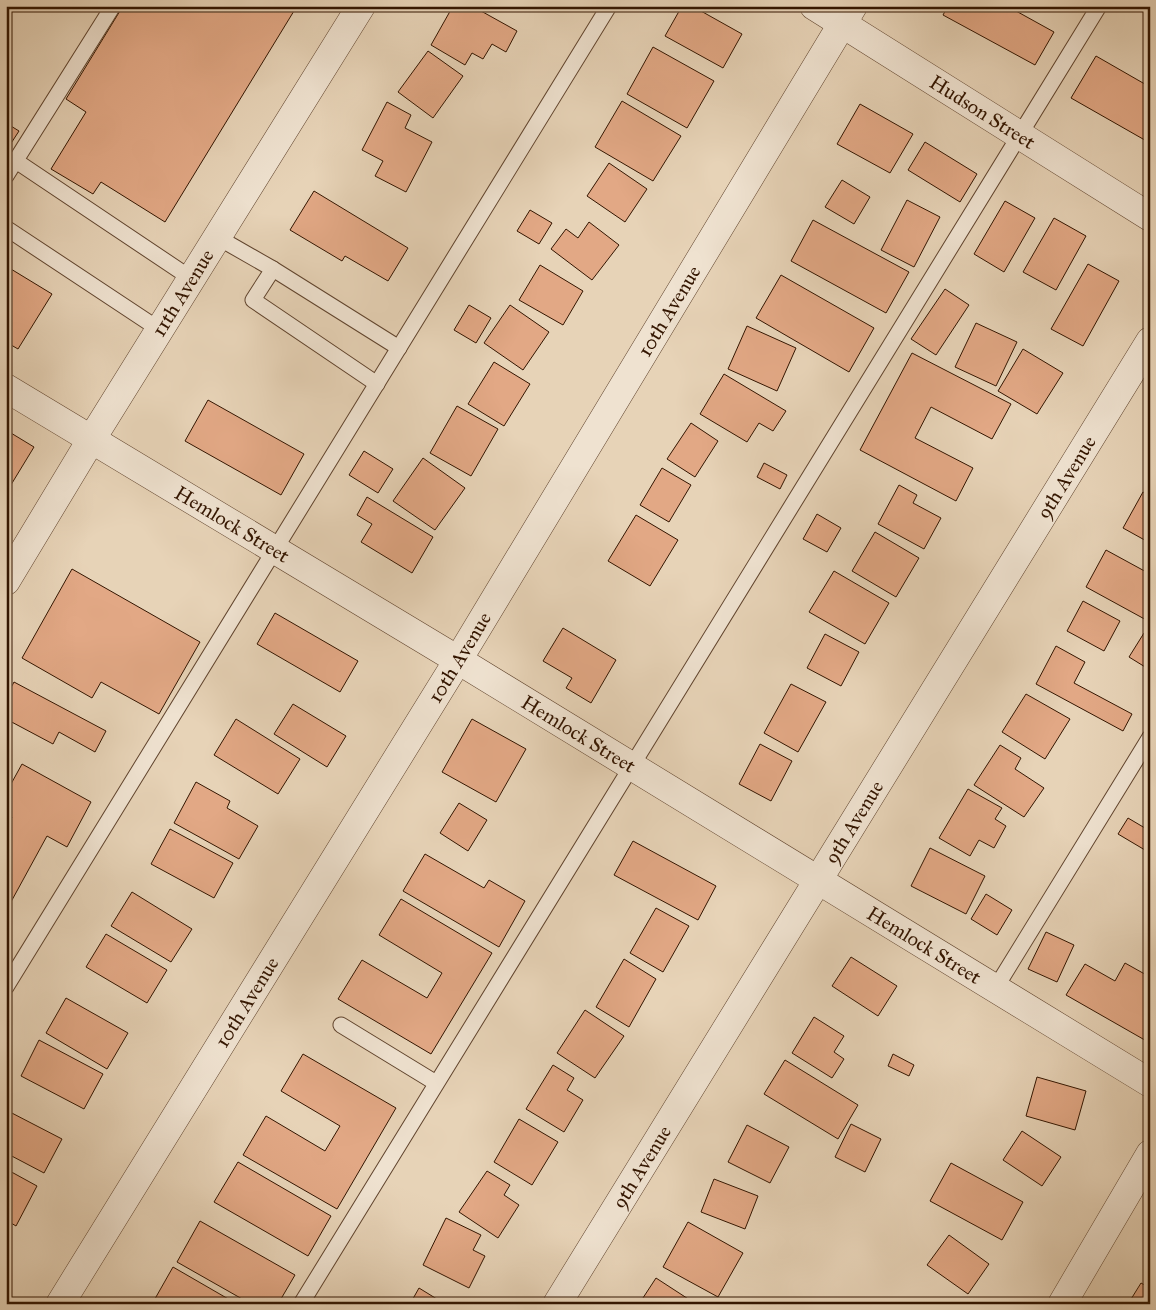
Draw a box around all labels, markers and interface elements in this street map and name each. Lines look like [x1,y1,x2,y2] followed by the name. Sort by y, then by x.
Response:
[925,70,1040,154] street label: Hudson Street
[146,245,219,341] street label: 11th Avenue
[632,261,706,361] street label: 10th Avenue
[1031,431,1101,523] street label: 9th Avenue
[170,480,294,568] street label: Hemlock Street
[423,608,496,707] street label: 10th Avenue
[517,690,640,778] street label: Hemlock Street
[819,776,888,868] street label: 9th Avenue
[863,901,986,989] street label: Hemlock Street
[210,952,284,1052] street label: 10th Avenue
[607,1121,676,1213] street label: 9th Avenue

